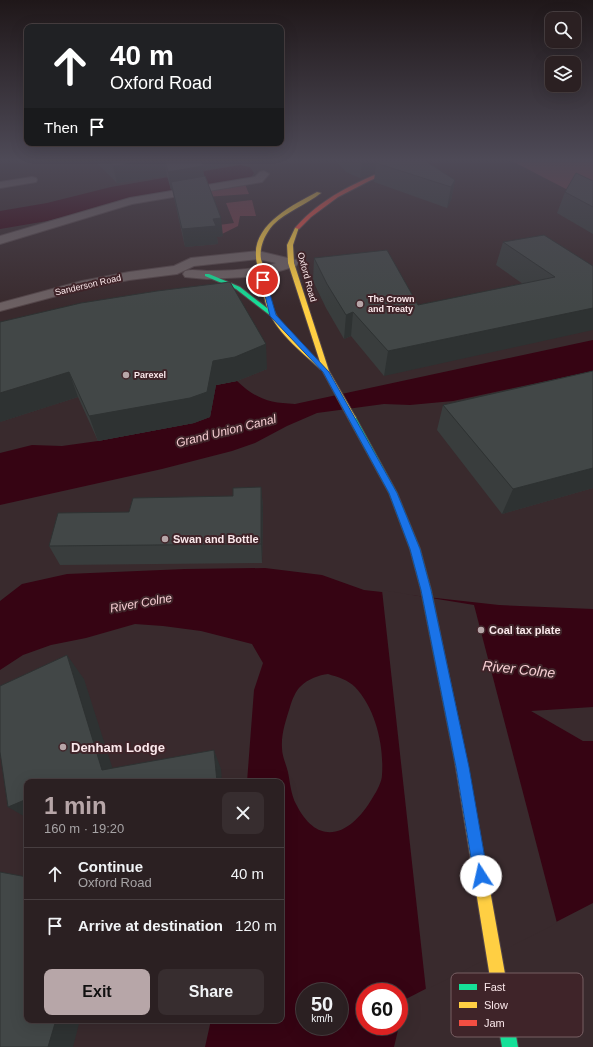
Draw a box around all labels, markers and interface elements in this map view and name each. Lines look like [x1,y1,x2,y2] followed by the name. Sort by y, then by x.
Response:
[545,12,581,92] map controls
[545,12,581,48] button: search
[44,40,96,92] icon: ahead
[110,40,174,71] text: 40 m
[545,56,581,92] button: layers
[110,73,212,93] text: Oxford Road
[86,116,108,138] icon: arrive
[44,119,78,136] text: Then
[296,251,318,303] street label: Oxford Road
[246,263,280,297] pin
[252,269,274,291] icon: arrive
[54,273,122,297] street label: Sanderson Road
[368,294,415,314] place label: The Crown and Treaty
[355,299,365,309] marker: The Crown and Treaty
[121,370,131,380] marker: Parexel
[134,370,166,380] place label: Parexel
[174,412,278,450] water label: Grand Union Canal
[173,533,259,545] place label: Swan and Bottle
[160,534,170,544] marker: Swan and Bottle
[109,591,173,615] water label: River Colne
[489,624,561,636] place label: Coal tax plate
[476,625,486,635] marker: Coal tax plate
[482,657,556,681] water label: River Colne
[71,740,165,755] place label: Denham Lodge
[58,742,68,752] marker: Denham Lodge
[44,792,107,819] text: 1 min
[222,792,264,834] button: close
[44,821,124,836] text: 160 m · 19:20
[460,855,502,897] position arrow
[78,858,143,875] text: Continue
[44,863,66,885] icon: ahead
[231,865,264,882] text: 40 m
[78,875,152,890] text: Oxford Road
[44,915,66,937] icon: arrive
[78,917,223,934] text: Arrive at destination
[235,917,277,934] text: 120 m
[44,969,150,1015] button: Exit
[158,969,264,1015] button: Share
[451,973,583,1037] legend
[484,981,505,993] text: Fast
[356,983,408,1035] speed limit sign: 60
[311,993,333,1015] text: 50
[484,999,508,1011] text: Slow
[311,1013,333,1024] text: km/h
[484,1017,505,1029] text: Jam

